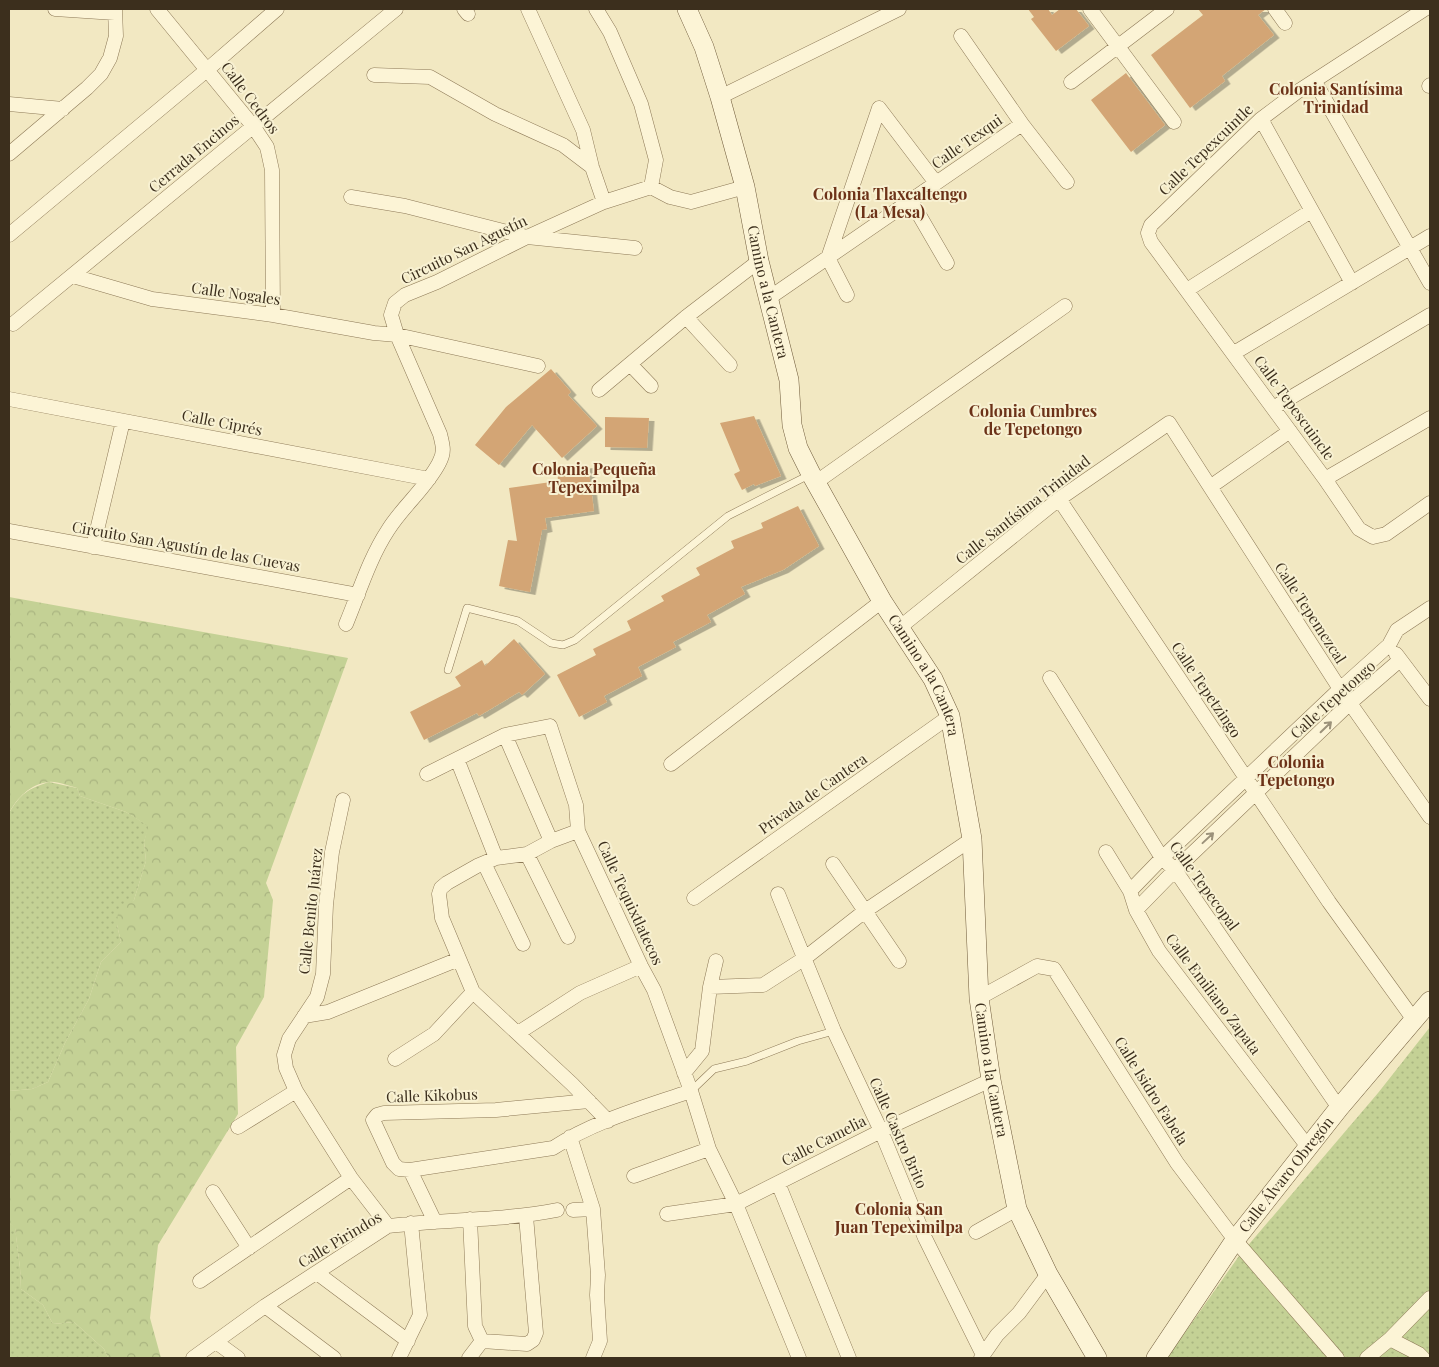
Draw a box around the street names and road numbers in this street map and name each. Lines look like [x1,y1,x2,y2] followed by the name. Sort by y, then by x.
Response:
[217,57,285,138] street label: Calle Cedros
[1154,99,1257,199] street label: Calle Tepexcuintle
[927,109,1006,173] street label: Calle Texqui
[144,110,243,197] street label: Cerrada Encinos
[397,210,530,288] street label: Circuito San Agustín
[743,224,794,361] street label: Camino a la Cantera
[190,277,282,309] street label: Calle Nogales
[1250,351,1340,464] street label: Calle Tepescuincle
[180,404,264,440] street label: Calle Ciprés
[951,450,1094,568] street label: Calle Santísima Trinidad
[70,516,302,576] street label: Circuito San Agustín de las Cuevas
[1271,558,1351,667] street label: Calle Tepemezcal
[884,610,964,738] street label: Camino a la Cantera
[1167,638,1246,741] street label: Calle Tepetzingo
[1285,656,1379,743] street label: Calle Tepetongo
[754,748,871,838] street label: Privada de Cantera
[593,837,668,968] street label: Calle Tequixtlatecos
[1166,837,1244,934] street label: Calle Tepecopal
[293,847,327,975] street label: Calle Benito Juárez
[1162,929,1266,1058] street label: Calle Emiliano Zapata
[971,1001,1013,1139] street label: Camino a la Cantera
[1110,1032,1194,1149] street label: Calle Isidro Fabela
[865,1074,932,1191] street label: Calle Castro Brito
[386,1083,478,1107] street label: Calle Kikobus
[778,1110,870,1170] street label: Calle Camelia
[1234,1112,1338,1236] street label: Calle Álvaro Obregón
[294,1206,385,1272] street label: Calle Pirindos

